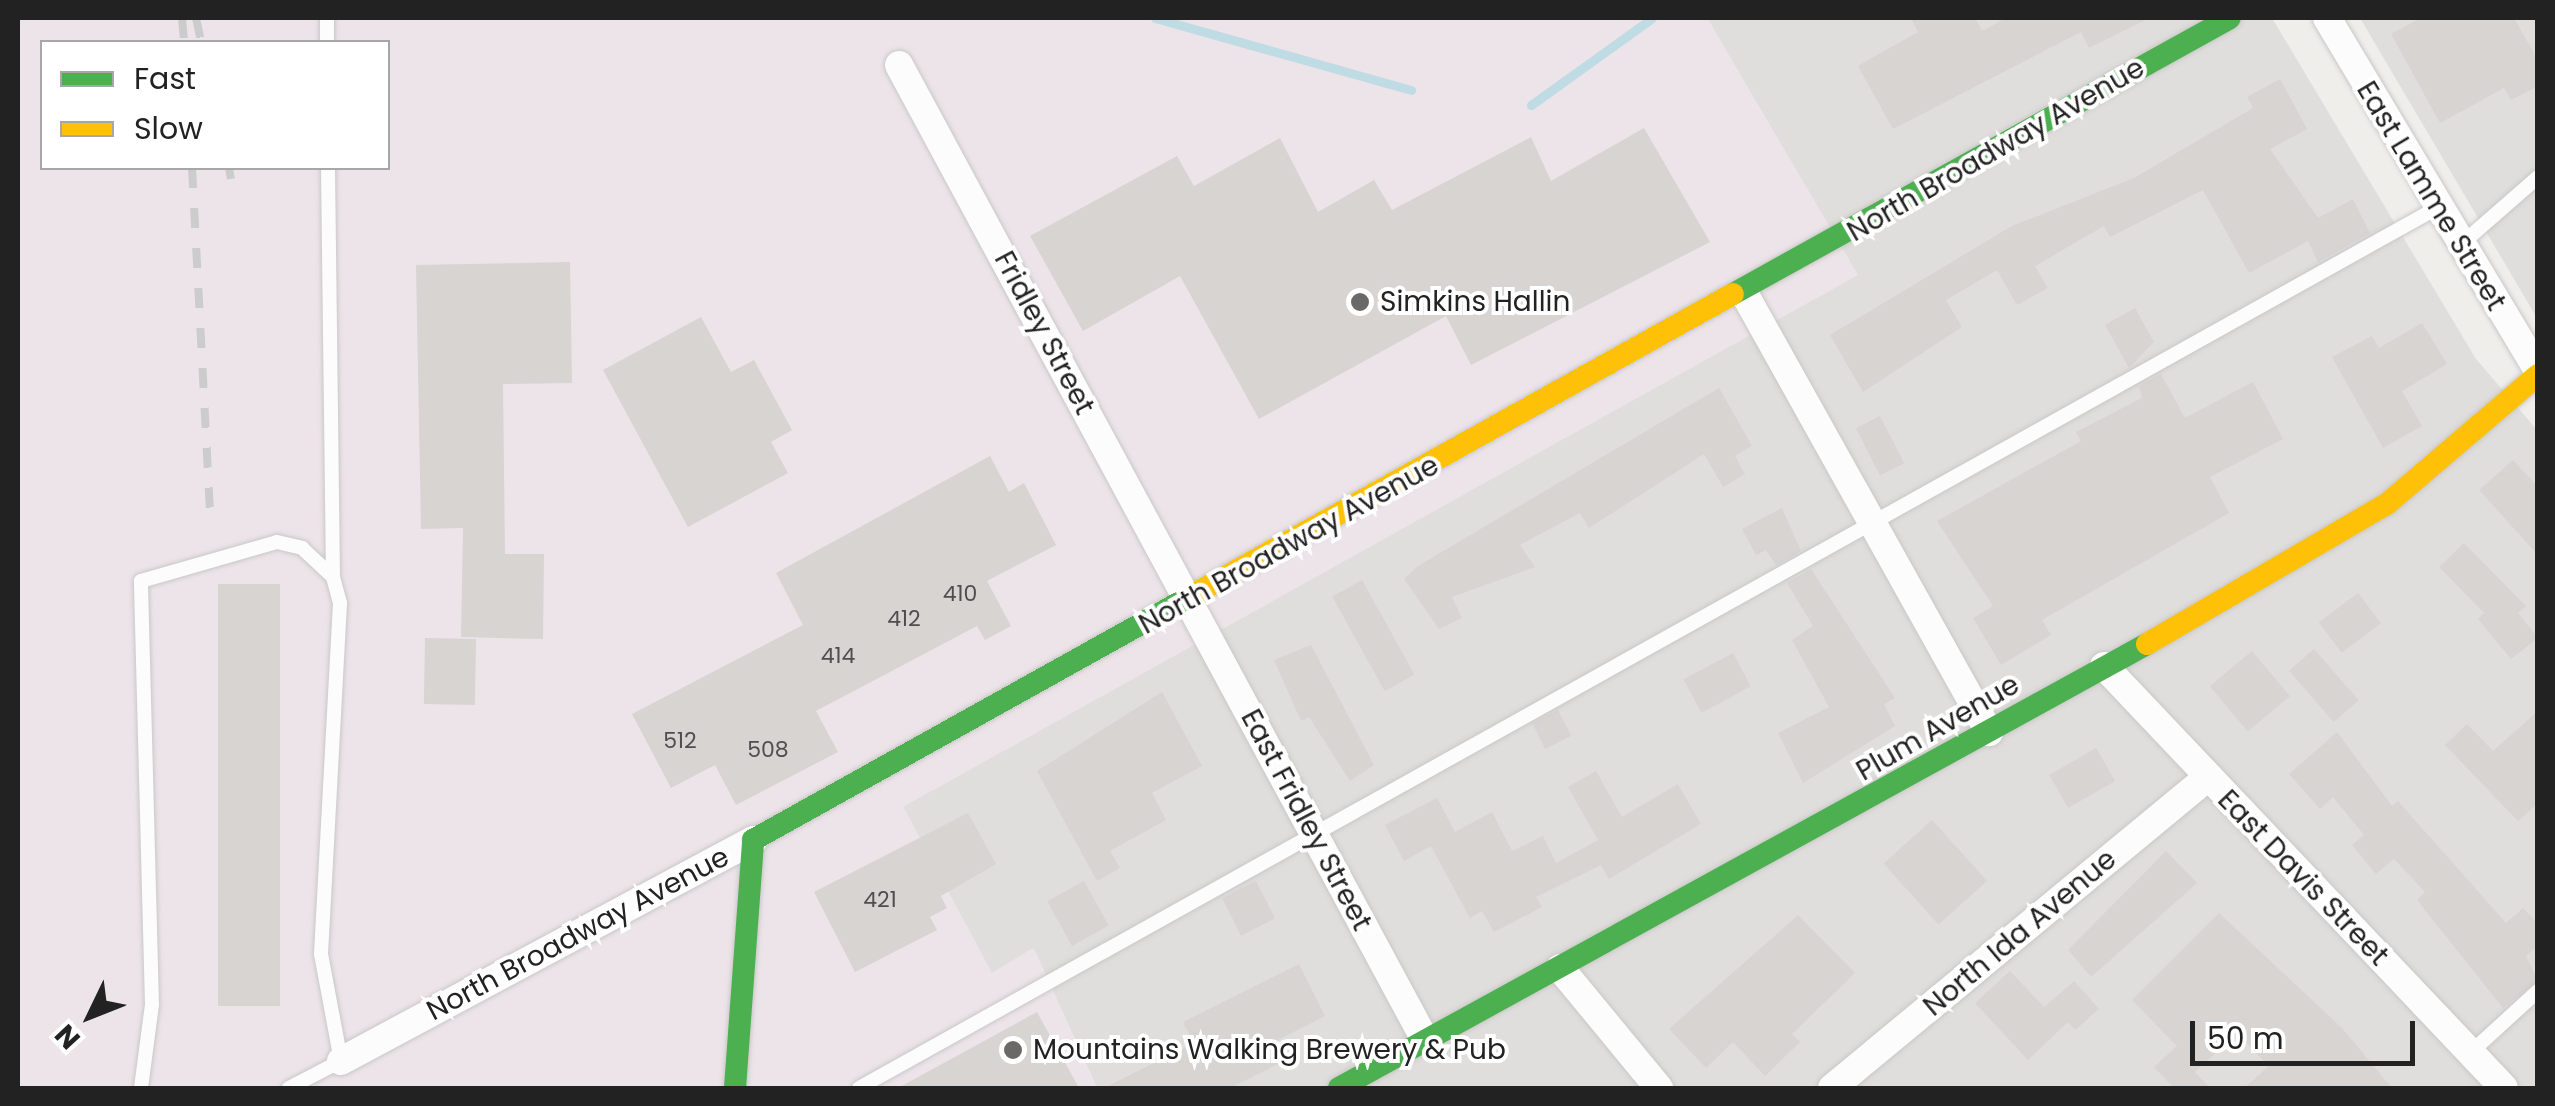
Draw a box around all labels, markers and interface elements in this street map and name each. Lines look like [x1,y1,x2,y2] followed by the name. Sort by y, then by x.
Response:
[40,40,390,170] legend
[1842,51,2150,249] street label: North Broadway Avenue
[134,57,196,100] text: Fast
[2349,75,2513,317] street label: East Lamme Street
[134,107,203,150] text: Slow
[987,246,1101,420] street label: Fridley Street
[1380,285,1570,319] place label: Simkins Hallin
[1349,291,1371,313] marker: Simkins Hallin
[1133,449,1445,641] street label: North Broadway Avenue
[943,581,977,607] house number: 410
[887,606,921,632] house number: 412
[821,643,855,669] house number: 414
[1851,668,2025,788] street label: Plum Avenue
[1234,704,1378,936] street label: East Fridley Street
[663,728,697,754] house number: 512
[747,737,789,763] house number: 508
[2211,783,2395,973] street label: East Davis Street
[421,840,735,1028] street label: North Broadway Avenue
[1917,843,2123,1023] street label: North Ida Avenue
[863,887,897,913] house number: 421
[40,966,140,1066] north arrow
[2195,1001,2420,1063] scale bar
[46,1016,89,1058] text: N
[2207,1017,2284,1060] text: 50 m
[1033,1033,1506,1067] place label: Mountains Walking Brewery & Pub
[1002,1039,1024,1061] marker: Mountains Walking Brewery & Pub

